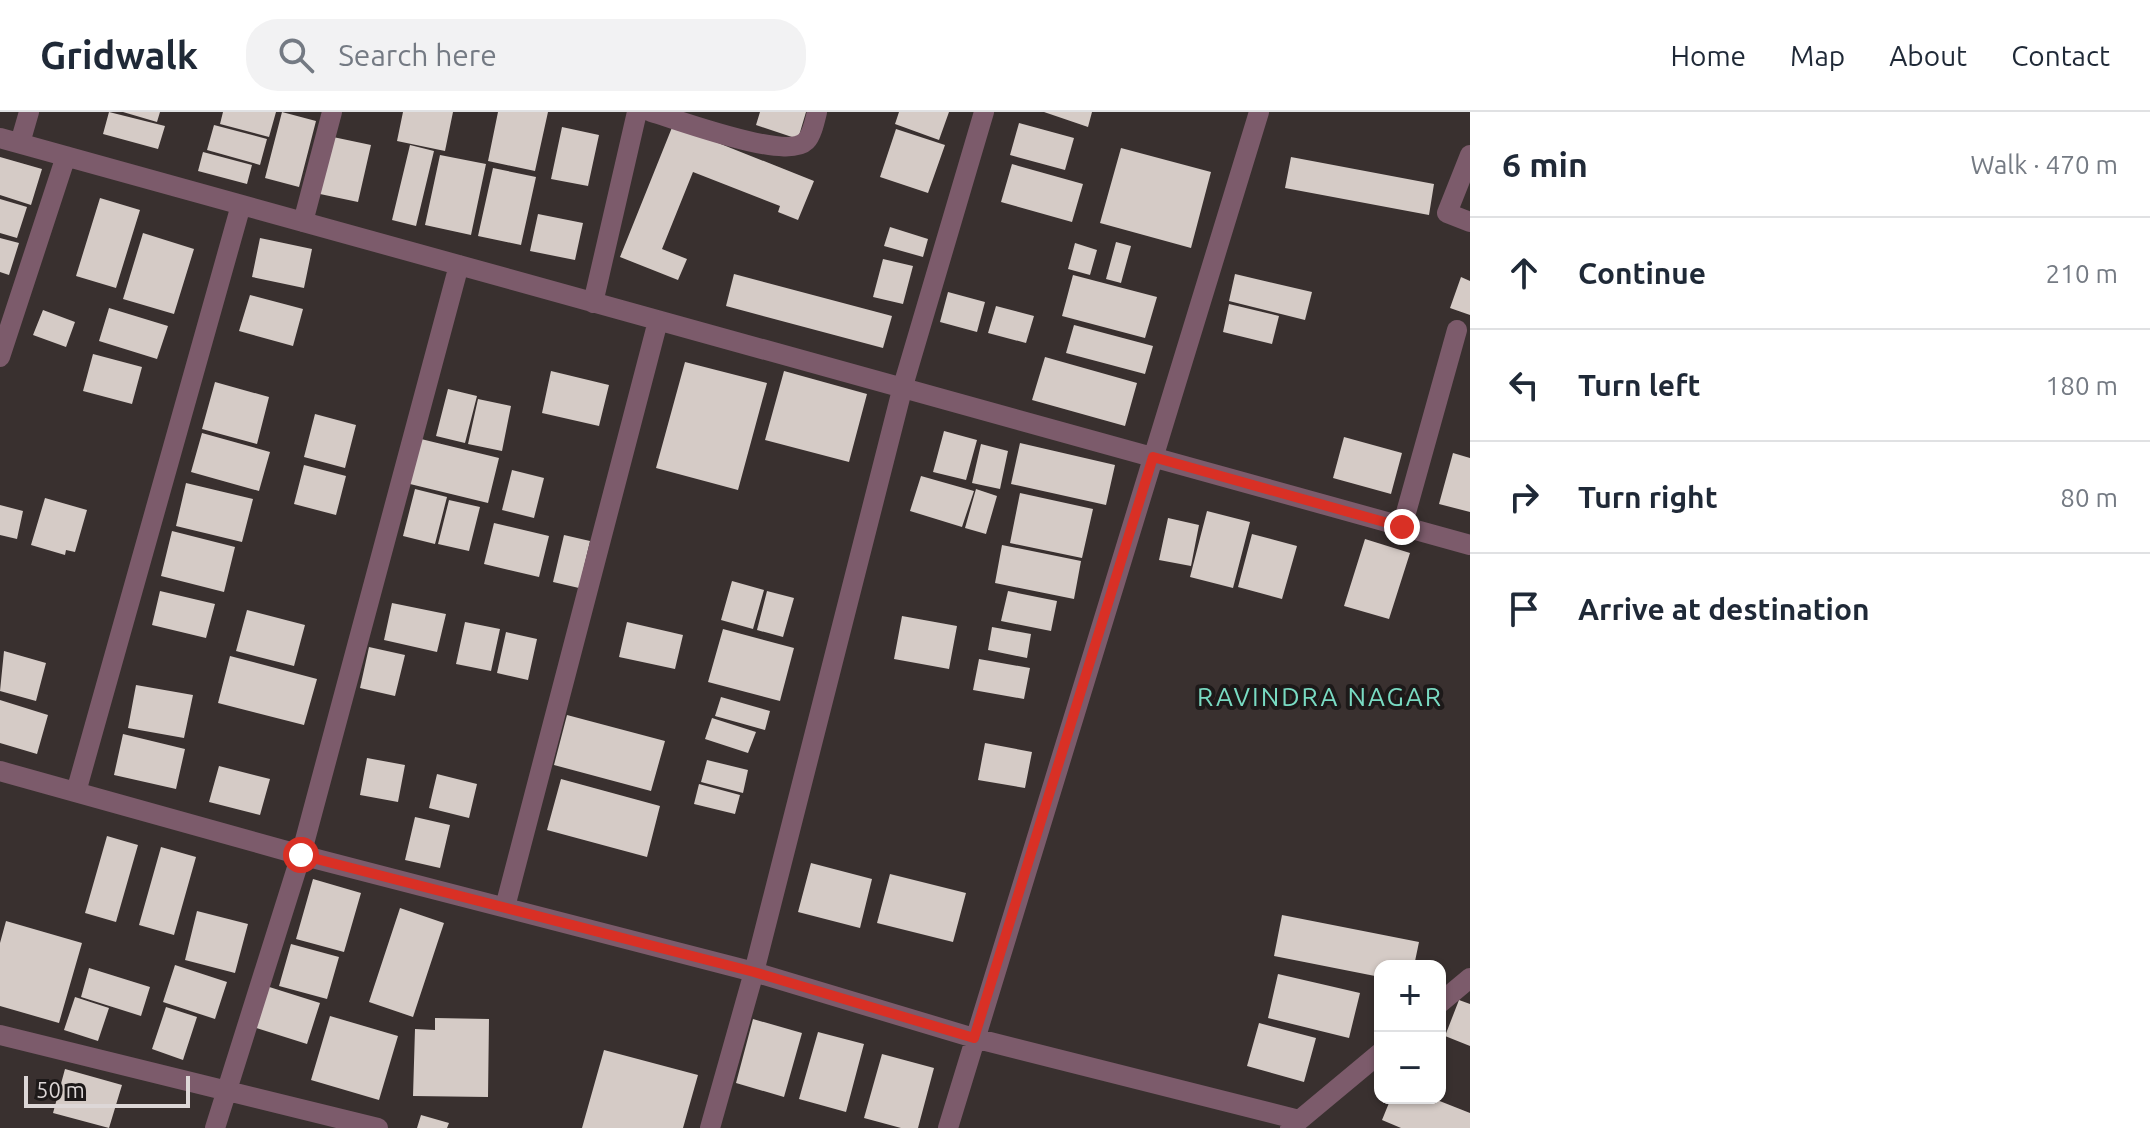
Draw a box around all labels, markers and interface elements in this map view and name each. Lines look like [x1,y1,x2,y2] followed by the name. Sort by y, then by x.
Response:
[246,19,806,91] search box
[274,33,318,77] icon: search
[40,34,198,76] text: Gridwalk
[338,38,497,72] text: Search here
[1671,40,1746,71] text: Home
[1790,40,1845,71] text: Map
[1889,40,1967,71] text: About
[2011,40,2110,71] text: Contact
[1502,145,1588,183] text: 6 min
[1970,150,2118,179] text: Walk · 470 m
[1502,251,1546,295] icon: ahead
[1578,256,1706,290] text: Continue
[2046,259,2118,288] text: 210 m
[1502,363,1546,407] icon: left
[1578,368,1700,402] text: Turn left
[2046,371,2118,400] text: 180 m
[1502,475,1546,519] icon: right
[1578,480,1718,514] text: Turn right
[2060,483,2118,512] text: 80 m
[1384,509,1420,545] route end
[1502,587,1546,631] icon: arrive
[1578,592,1870,626] text: Arrive at destination
[1197,682,1443,711] district label: RAVINDRA NAGAR
[283,837,319,873] route start
[1374,960,1446,1104] map controls
[1374,960,1446,1032] button: +
[1374,1032,1446,1104] button: −
[24,1072,190,1108] scale bar
[36,1077,85,1102] text: 50 m

